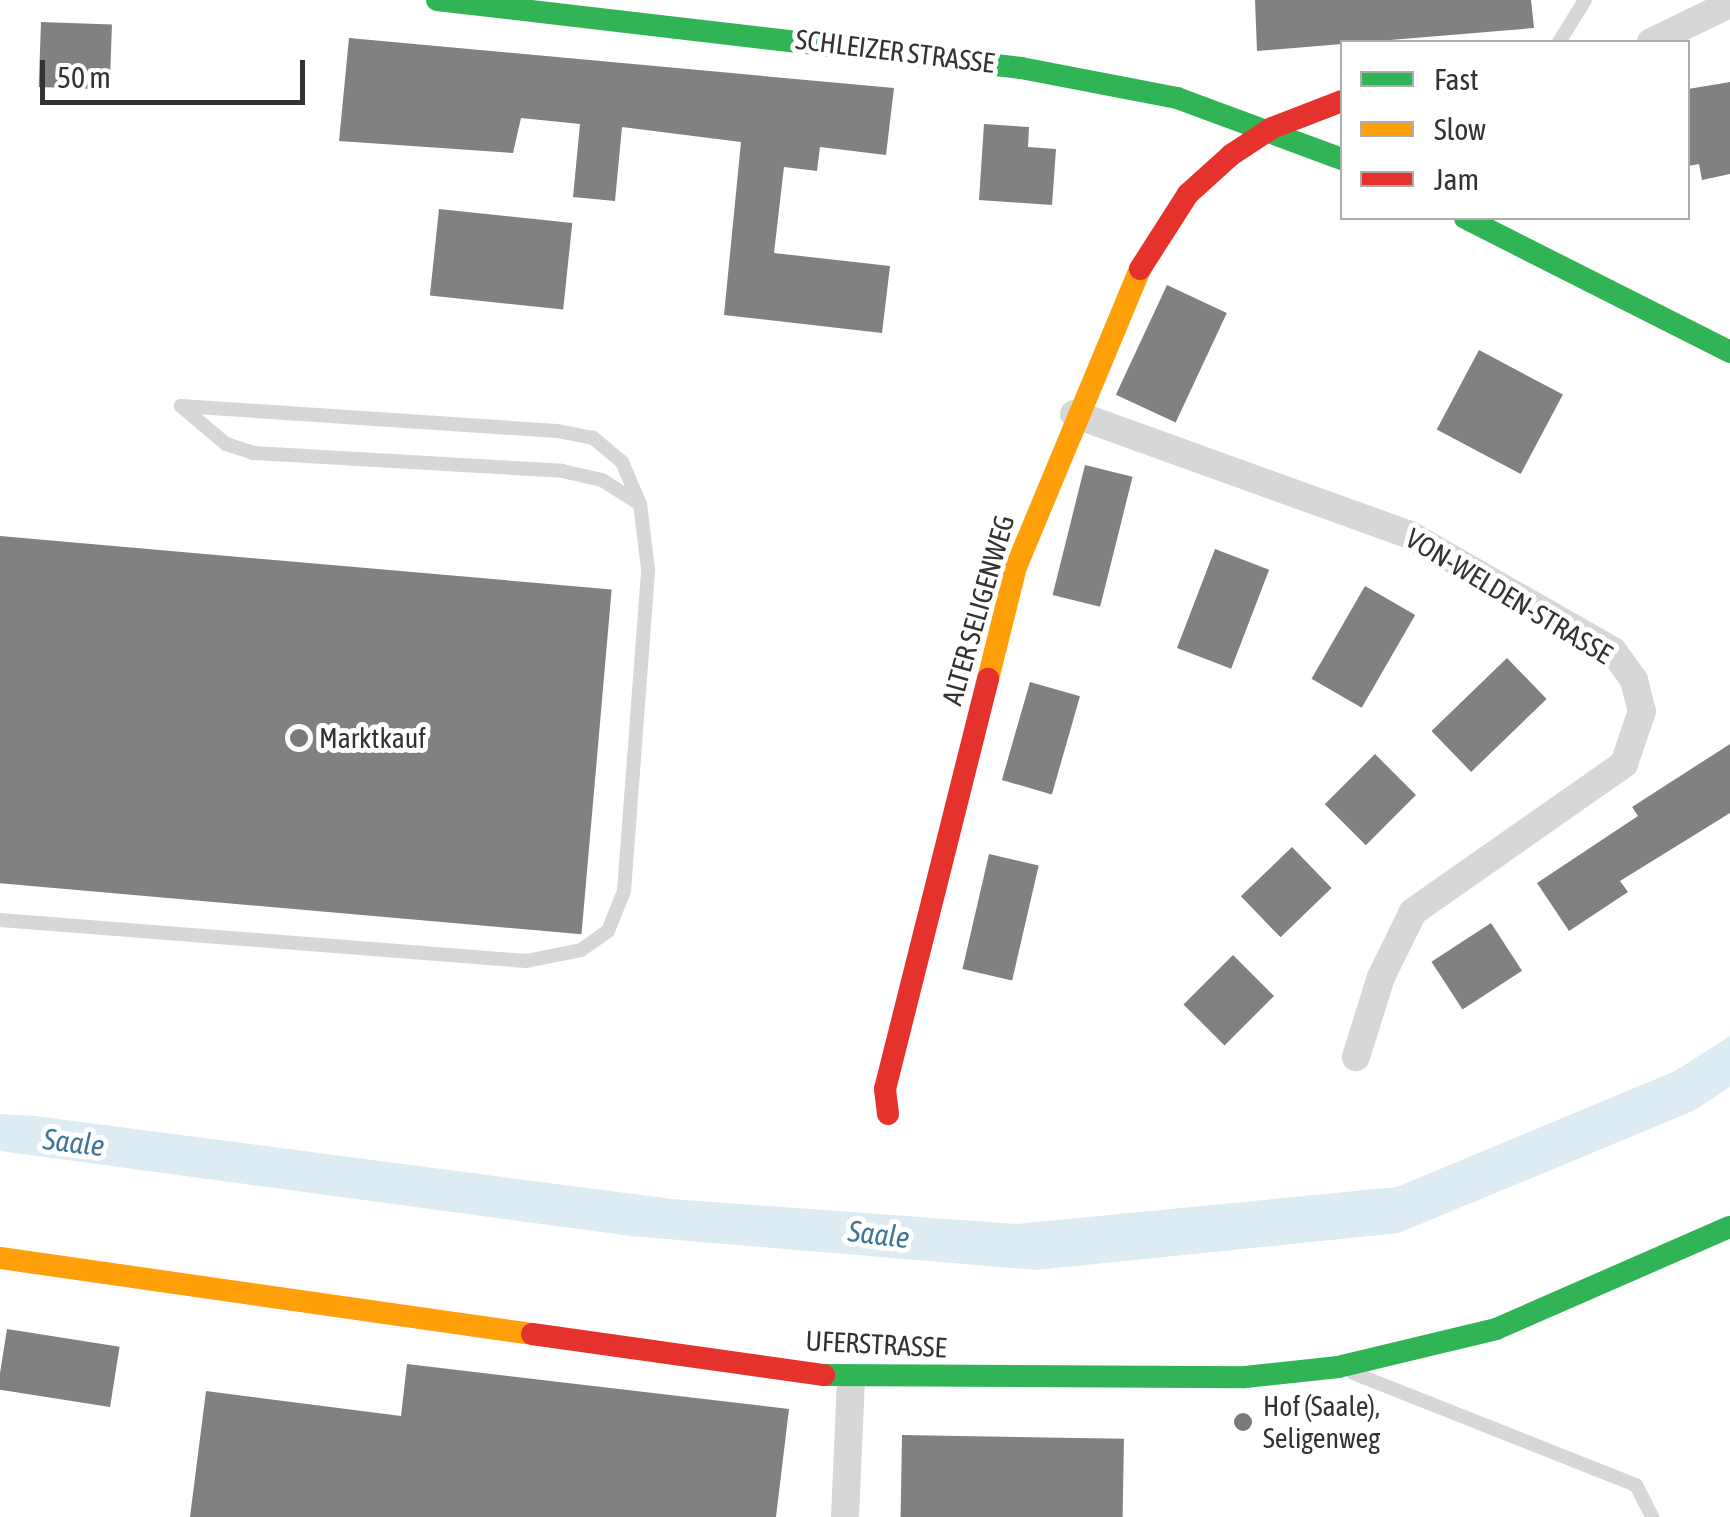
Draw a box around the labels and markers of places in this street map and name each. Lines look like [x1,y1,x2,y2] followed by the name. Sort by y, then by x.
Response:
[319,721,426,755] place label: Marktkauf
[288,727,310,749] marker: Marktkauf
[1263,1389,1380,1455] place label: Hof (Saale), Seligenweg
[1232,1411,1254,1433] marker: Hof (Saale), Seligenweg

